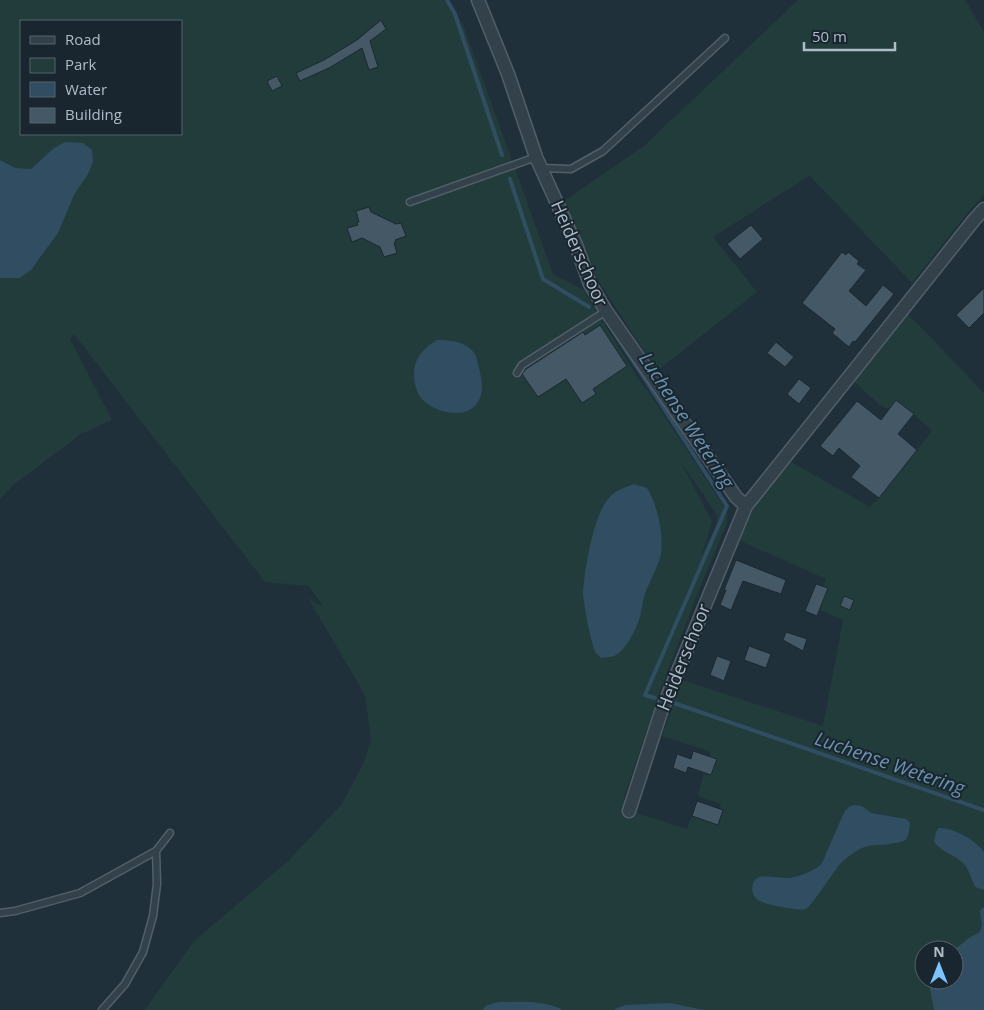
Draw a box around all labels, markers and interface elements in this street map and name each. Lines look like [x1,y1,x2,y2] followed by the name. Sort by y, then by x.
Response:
[20,20,182,135] legend
[804,20,895,52] scale bar
[812,26,847,46] text: 50 m
[65,29,101,49] text: Road
[65,54,96,74] text: Park
[65,79,107,99] text: Water
[65,104,122,124] text: Building
[546,196,614,310] street label: Heiderschoor
[633,347,741,494] water label: Luchense Wetering
[651,599,716,714] street label: Heiderschoor
[811,725,970,801] water label: Luchense Wetering
[914,940,964,990] north arrow
[933,942,945,961] text: N

